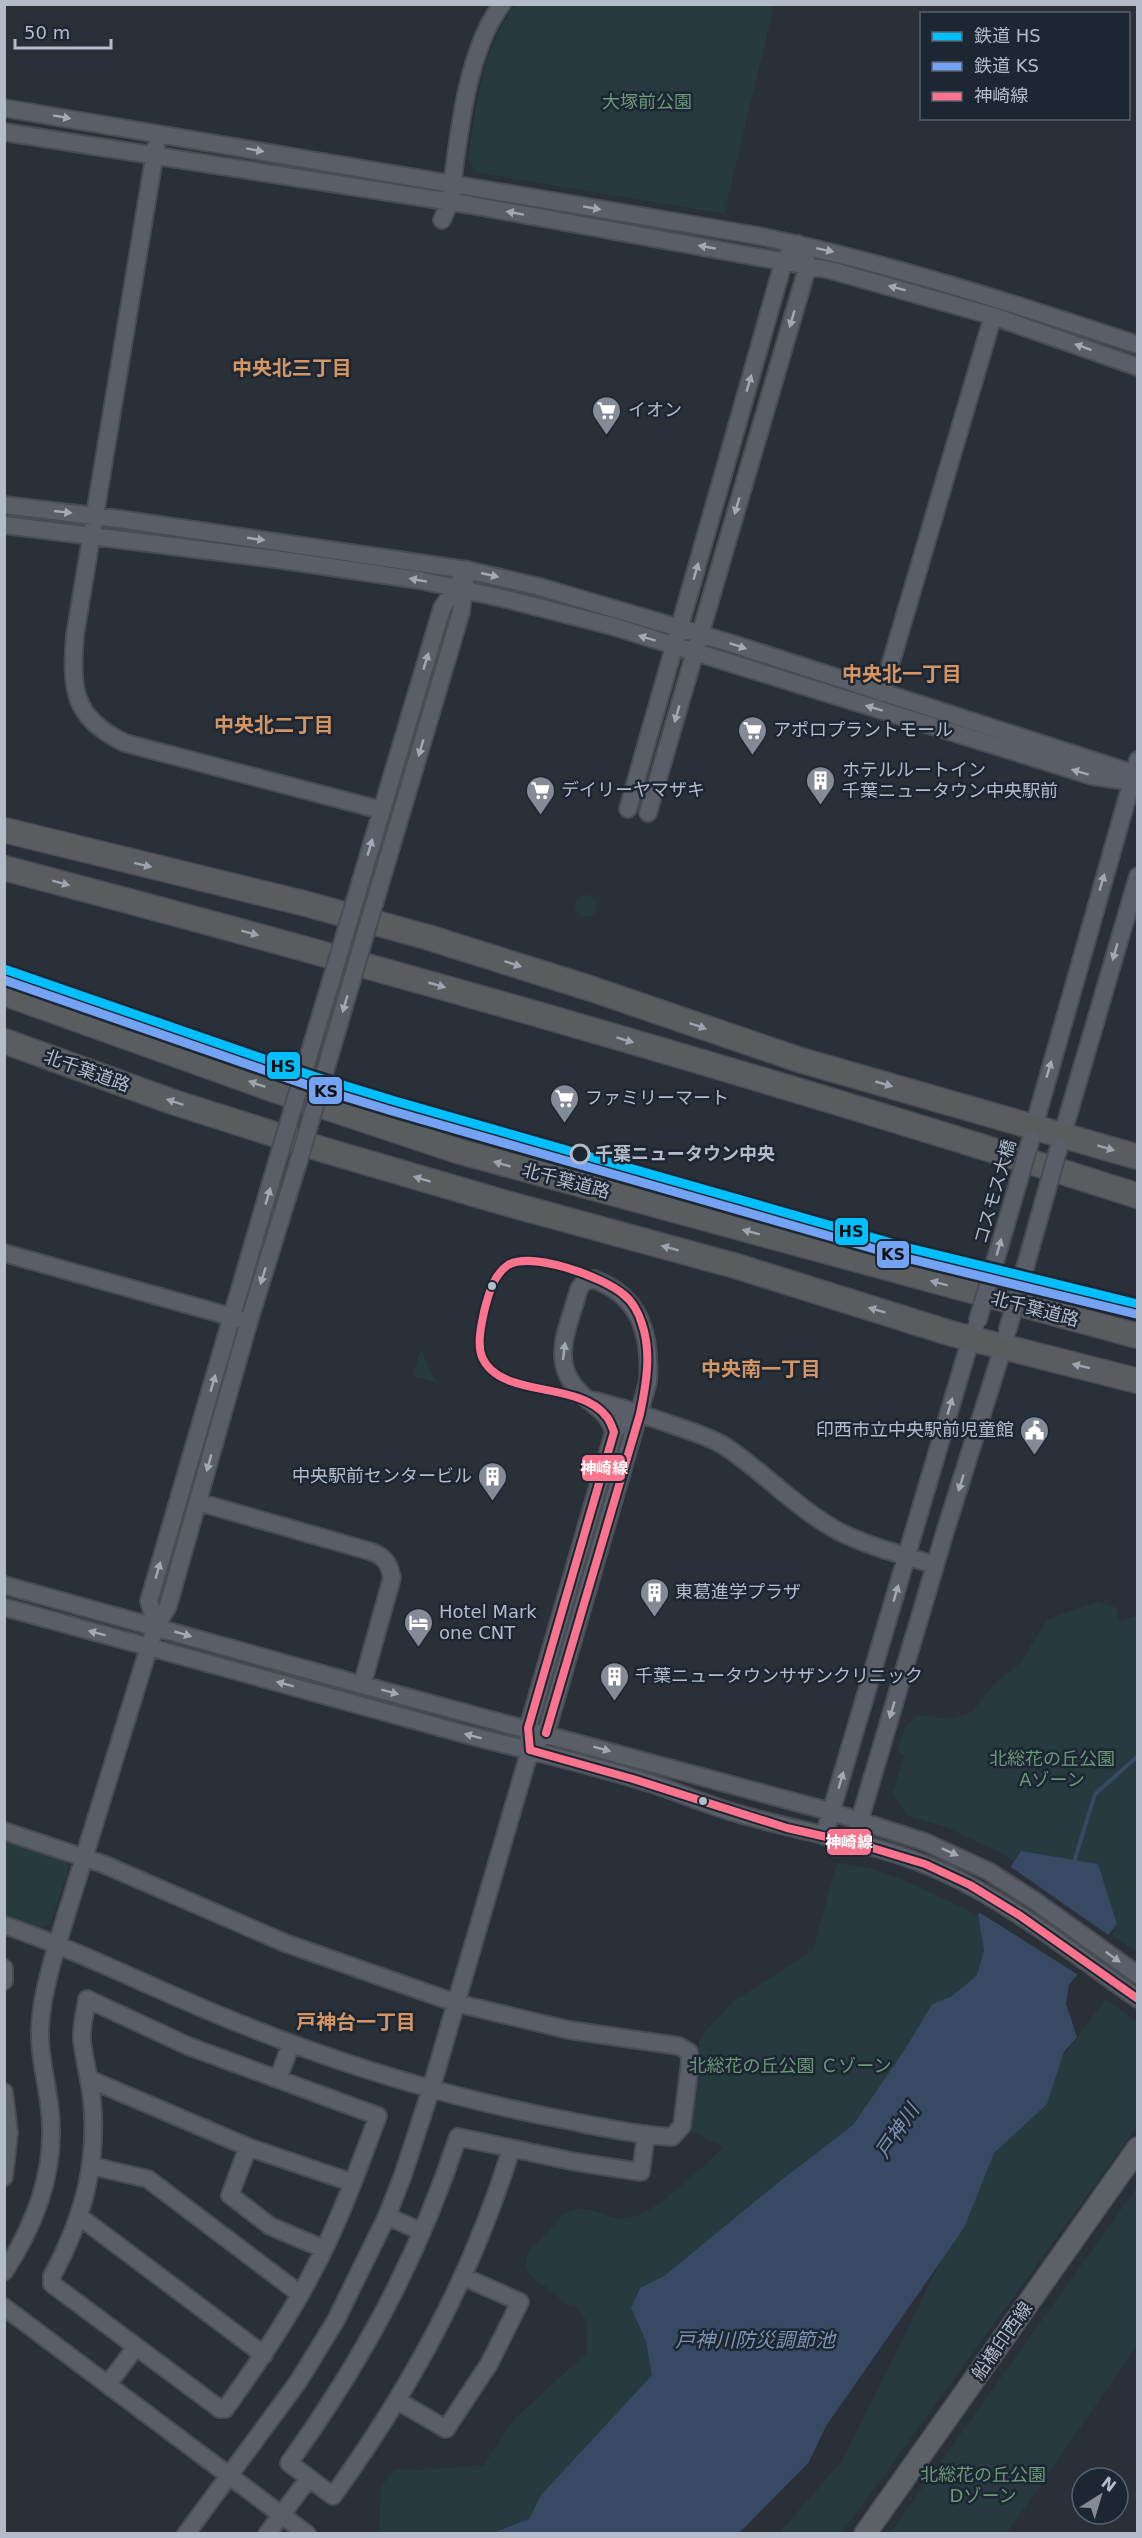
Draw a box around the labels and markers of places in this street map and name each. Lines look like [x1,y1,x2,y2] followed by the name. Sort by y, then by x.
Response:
[591,394,623,436] supermarket icon: イオン
[628,399,682,420] place label: イオン
[736,714,768,756] supermarket icon: アポロプラントモール
[773,719,953,740] place label: アポロプラントモール
[842,759,1058,801] place label: ホテルルートイン 千葉ニュータウン中央駅前
[805,764,837,806] building icon: ホテルルートイン 千葉ニュータウン中央駅前
[524,774,556,816] supermarket icon: デイリーヤマザキ
[561,779,705,800] place label: デイリーヤマザキ
[548,1082,580,1124] supermarket icon: ファミリーマート
[585,1087,729,1108] place label: ファミリーマート
[595,1143,775,1164] place label: 千葉ニュータウン中央
[570,1144,590,1164] marker: 千葉ニュータウン中央
[486,1280,498,1292] unlabelled marker
[1019,1414,1051,1456] public building icon: 印西市立中央駅前児童館
[816,1419,1014,1440] place label: 印西市立中央駅前児童館
[477,1460,509,1502] building icon: 中央駅前センタービル
[292,1465,472,1486] place label: 中央駅前センタービル
[638,1576,670,1618] building icon: 東葛進学プラザ
[675,1581,801,1602] place label: 東葛進学プラザ
[439,1601,537,1643] place label: Hotel Mark one CNT
[402,1606,434,1648] hotel icon: Hotel Mark one CNT
[598,1660,630,1702] building icon: 千葉ニュータウンサザンクリニック
[635,1665,923,1686] place label: 千葉ニュータウンサザンクリニック
[697,1795,709,1807] unlabelled marker

